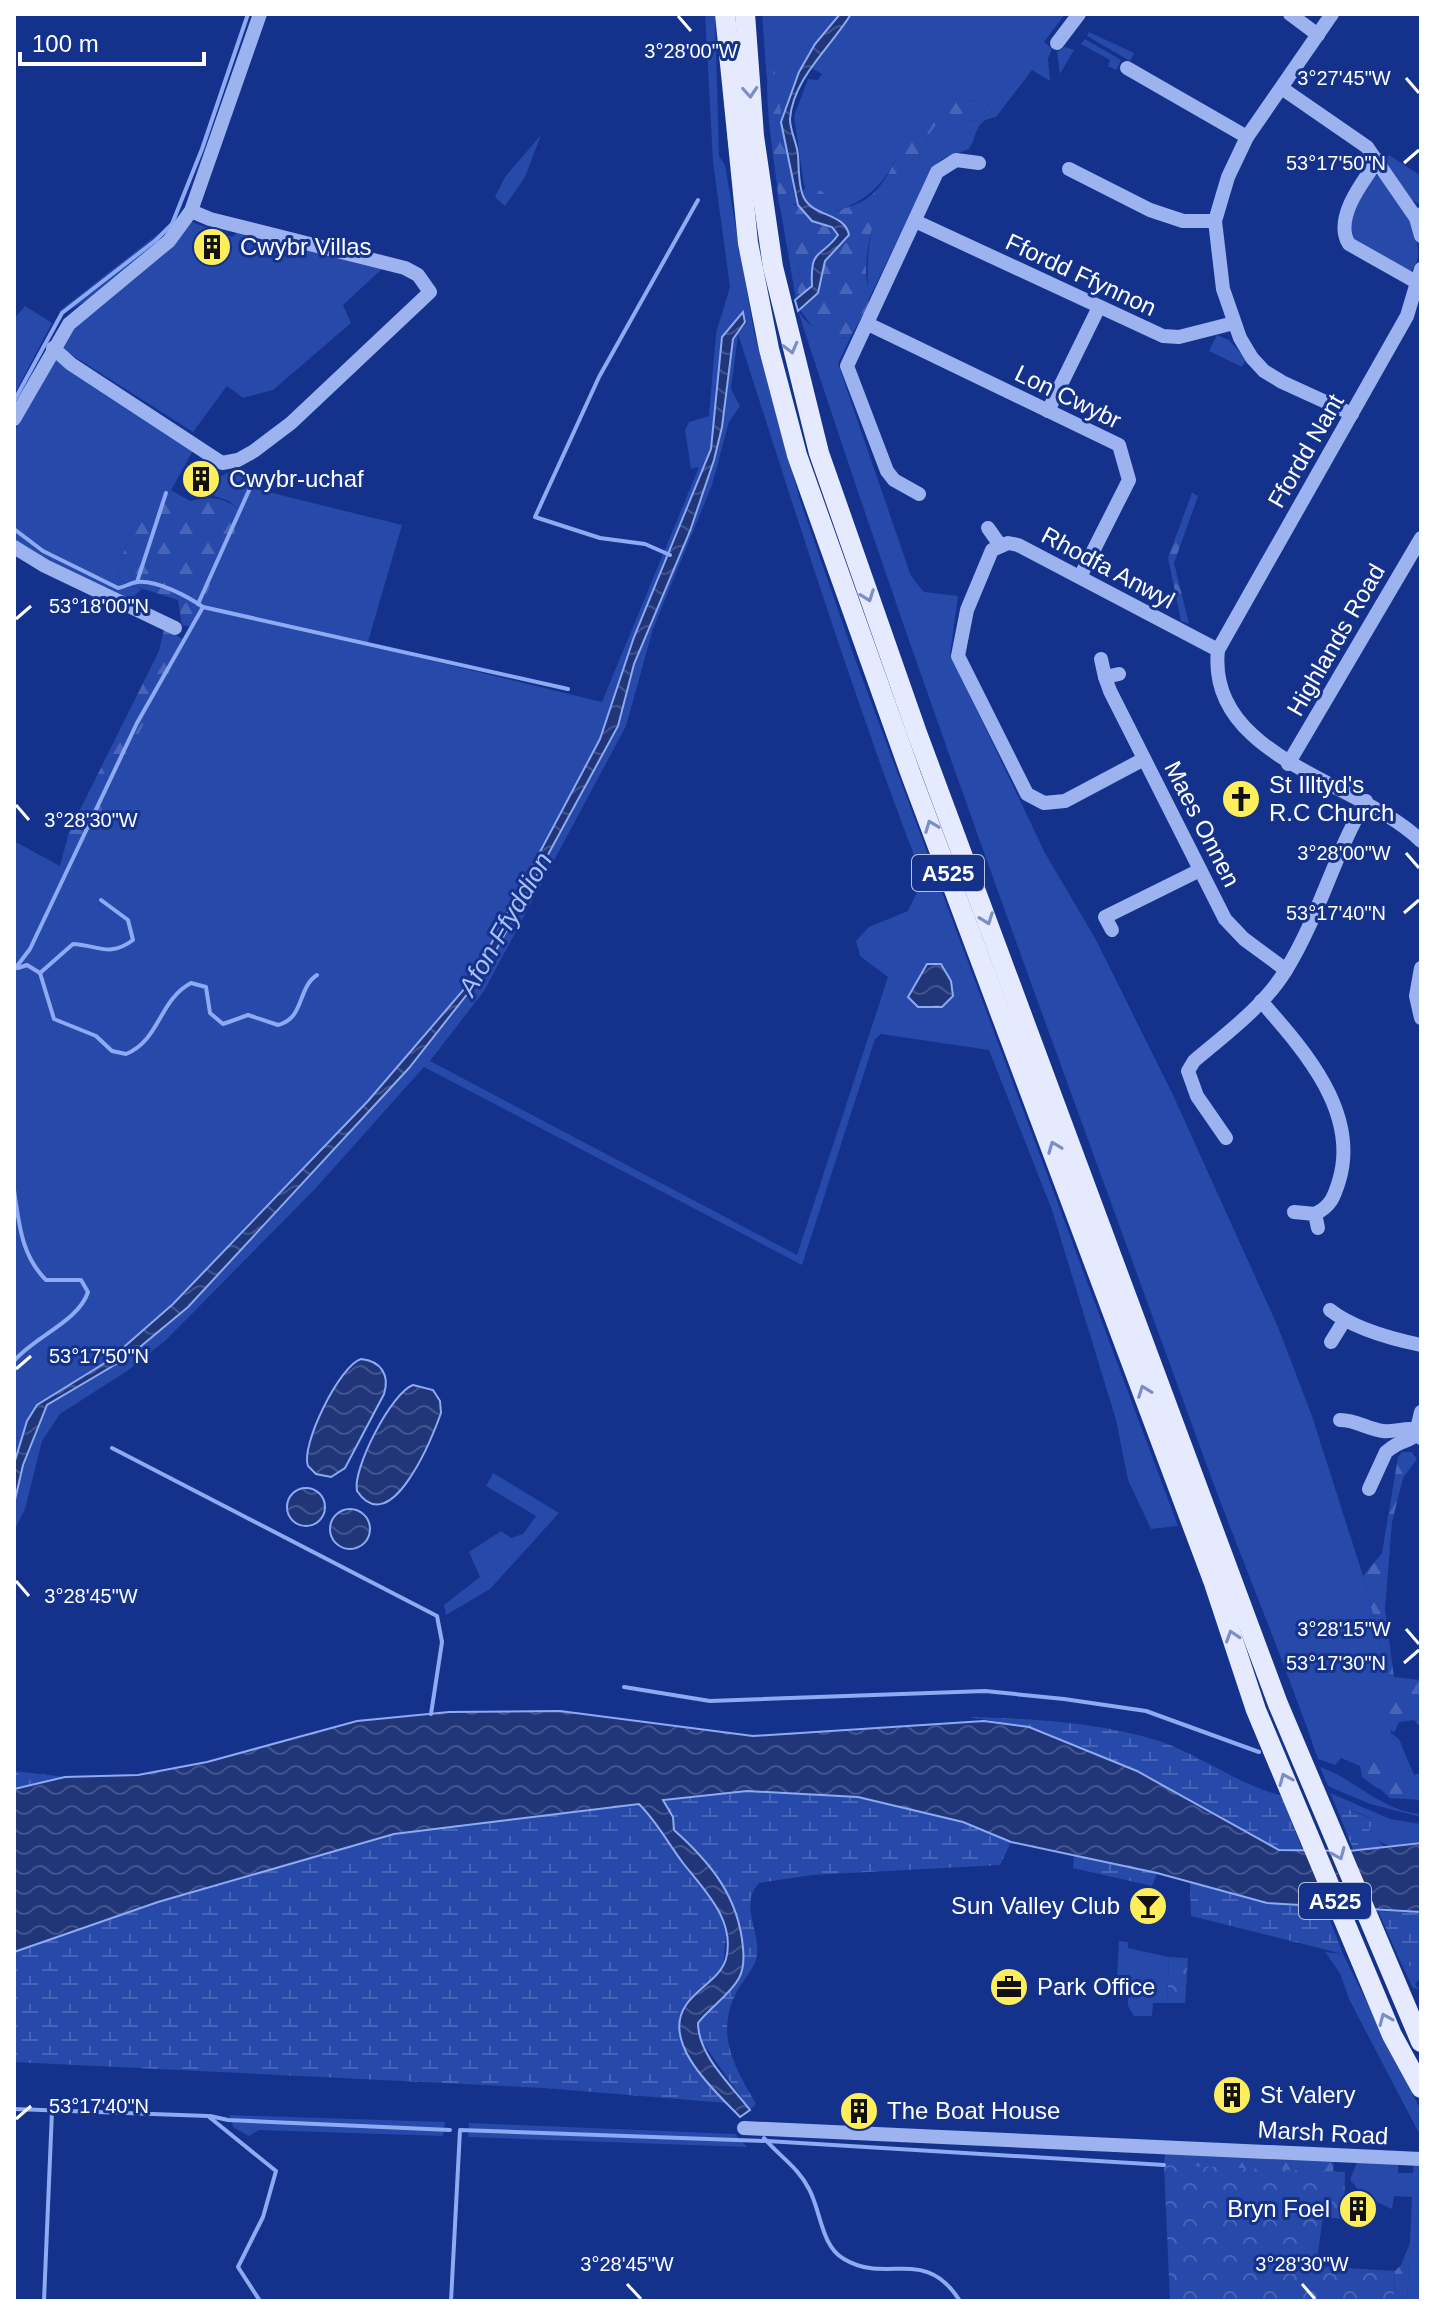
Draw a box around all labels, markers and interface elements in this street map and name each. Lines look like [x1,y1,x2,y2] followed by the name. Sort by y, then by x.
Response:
[20,16,204,66] scale bar
[32,30,99,57] text: 100 m
[644,40,738,62] text: 3°28'00"W
[1297,67,1391,89] text: 3°27'45"W
[741,86,758,99] one-way arrow
[1286,152,1386,174] text: 53°17'50"N
[191,226,233,268] building icon: Cwybr Villas
[1002,228,1161,321] street label: Ffordd Ffynnon
[240,233,372,260] place label: Cwybr Villas
[782,341,799,355] one-way arrow
[1011,359,1126,434] street label: Lon Cwybr
[1262,389,1349,512] street label: Ffordd Nant
[180,458,222,500] building icon: Cwybr-uchaf
[229,465,364,492] place label: Cwybr-uchaf
[1037,521,1179,614] street label: Rhodfa Anwyl
[1281,559,1390,720] street label: Highlands Road
[859,588,875,602] one-way arrow
[49,595,149,617] text: 53°18'00"N
[1159,756,1246,891] street label: Maes Onnen
[1269,771,1394,826] place label: St Illtyd's R.C Church
[1220,778,1262,820] church icon: St Illtyd's R.C Church
[44,809,138,831] text: 3°28'30"W
[924,820,941,834] one-way arrow
[1297,842,1391,864] text: 3°28'00"W
[451,847,558,1003] water label: Afon Ffyddion
[912,855,984,891] road number: A525
[1286,902,1386,924] text: 53°17'40"N
[977,911,994,925] one-way arrow
[1047,1141,1064,1155] one-way arrow
[49,1345,149,1367] text: 53°17'50"N
[1137,1385,1154,1399] one-way arrow
[44,1585,138,1607] text: 3°28'45"W
[1297,1618,1391,1640] text: 3°28'15"W
[1225,1630,1241,1643] one-way arrow
[1286,1652,1386,1674] text: 53°17'30"N
[1278,1773,1295,1787] one-way arrow
[1330,1846,1346,1860] one-way arrow
[1299,1883,1371,1919] road number: A525
[1127,1885,1169,1927] bar icon: Sun Valley Club
[951,1892,1120,1919] place label: Sun Valley Club
[988,1966,1030,2008] office icon: Park Office
[1037,1973,1155,2000] place label: Park Office
[1378,2013,1395,2027] one-way arrow
[1211,2074,1253,2116] building icon: St Valery
[1260,2081,1356,2108] place label: St Valery
[838,2090,880,2132] building icon: The Boat House
[49,2095,149,2117] text: 53°17'40"N
[887,2097,1060,2124] place label: The Boat House
[1257,2116,1389,2149] street label: Marsh Road
[1337,2188,1379,2230] building icon: Bryn Foel
[1227,2195,1330,2222] place label: Bryn Foel
[580,2253,674,2275] text: 3°28'45"W
[1255,2253,1349,2275] text: 3°28'30"W

